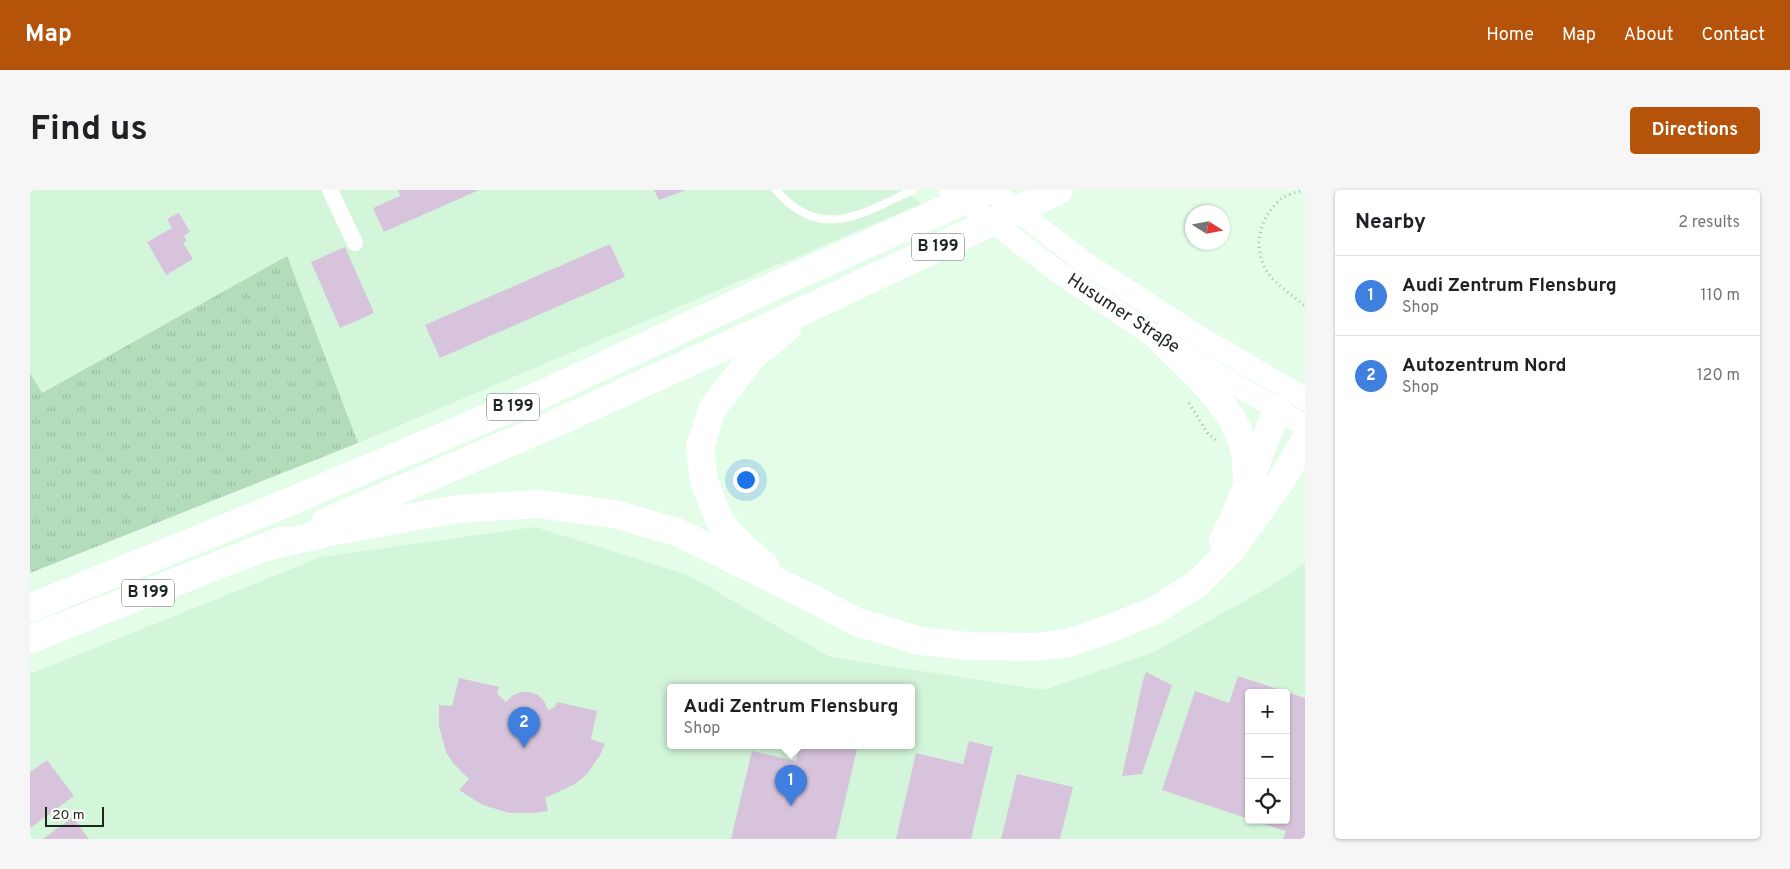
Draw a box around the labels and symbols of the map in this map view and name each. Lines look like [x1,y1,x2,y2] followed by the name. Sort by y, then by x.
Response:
[1185,205,1230,250] north arrow
[912,234,964,260] road number: B 199
[1062,269,1184,359] street label: Husumer Straße
[487,393,539,420] road number: B 199
[733,467,759,493] your location
[122,579,174,606] road number: B 199
[508,707,540,748] pin: 2
[775,765,807,806] pin: 1
[45,804,104,827] scale bar

